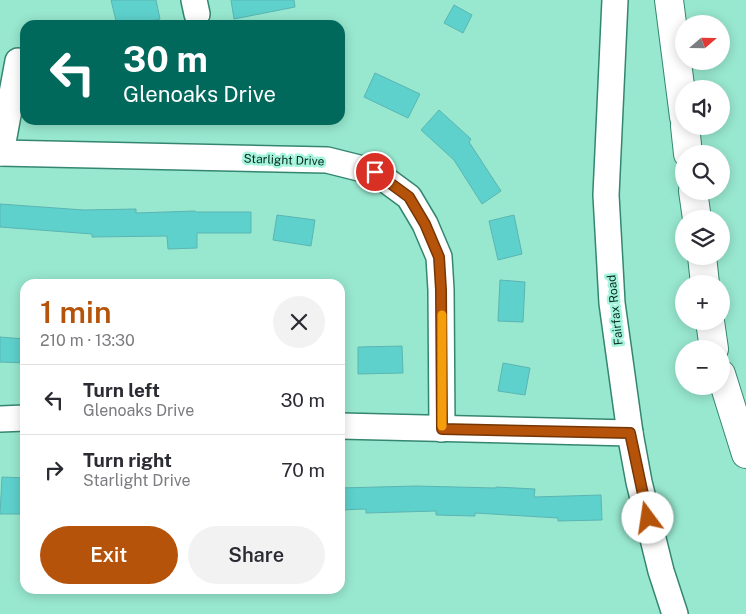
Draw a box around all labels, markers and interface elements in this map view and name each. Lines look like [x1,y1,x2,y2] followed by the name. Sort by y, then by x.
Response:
[675,15,730,70] north arrow
[675,15,730,395] map controls
[123,39,208,80] text: 30 m
[40,40,105,105] icon: left
[675,80,730,135] button: sound
[123,81,276,107] text: Glenoaks Drive
[675,145,730,200] button: search
[354,151,396,193] pin
[243,152,325,168] street label: Starlight Drive
[361,158,389,186] icon: arrive
[675,210,730,265] button: layers
[604,274,626,346] street label: Fairfax Road
[675,275,730,330] button: +
[40,294,111,330] text: 1 min
[273,296,325,348] button: close
[40,331,135,350] text: 210 m · 13:30
[675,340,730,395] button: −
[83,379,160,401] text: Turn left
[40,386,68,414] icon: left
[280,389,325,411] text: 30 m
[83,401,194,420] text: Glenoaks Drive
[83,449,172,471] text: Turn right
[40,456,68,484] icon: right
[281,459,325,481] text: 70 m
[83,471,191,490] text: Starlight Drive
[621,491,673,543] position arrow
[40,526,178,584] button: Exit
[188,526,325,584] button: Share

